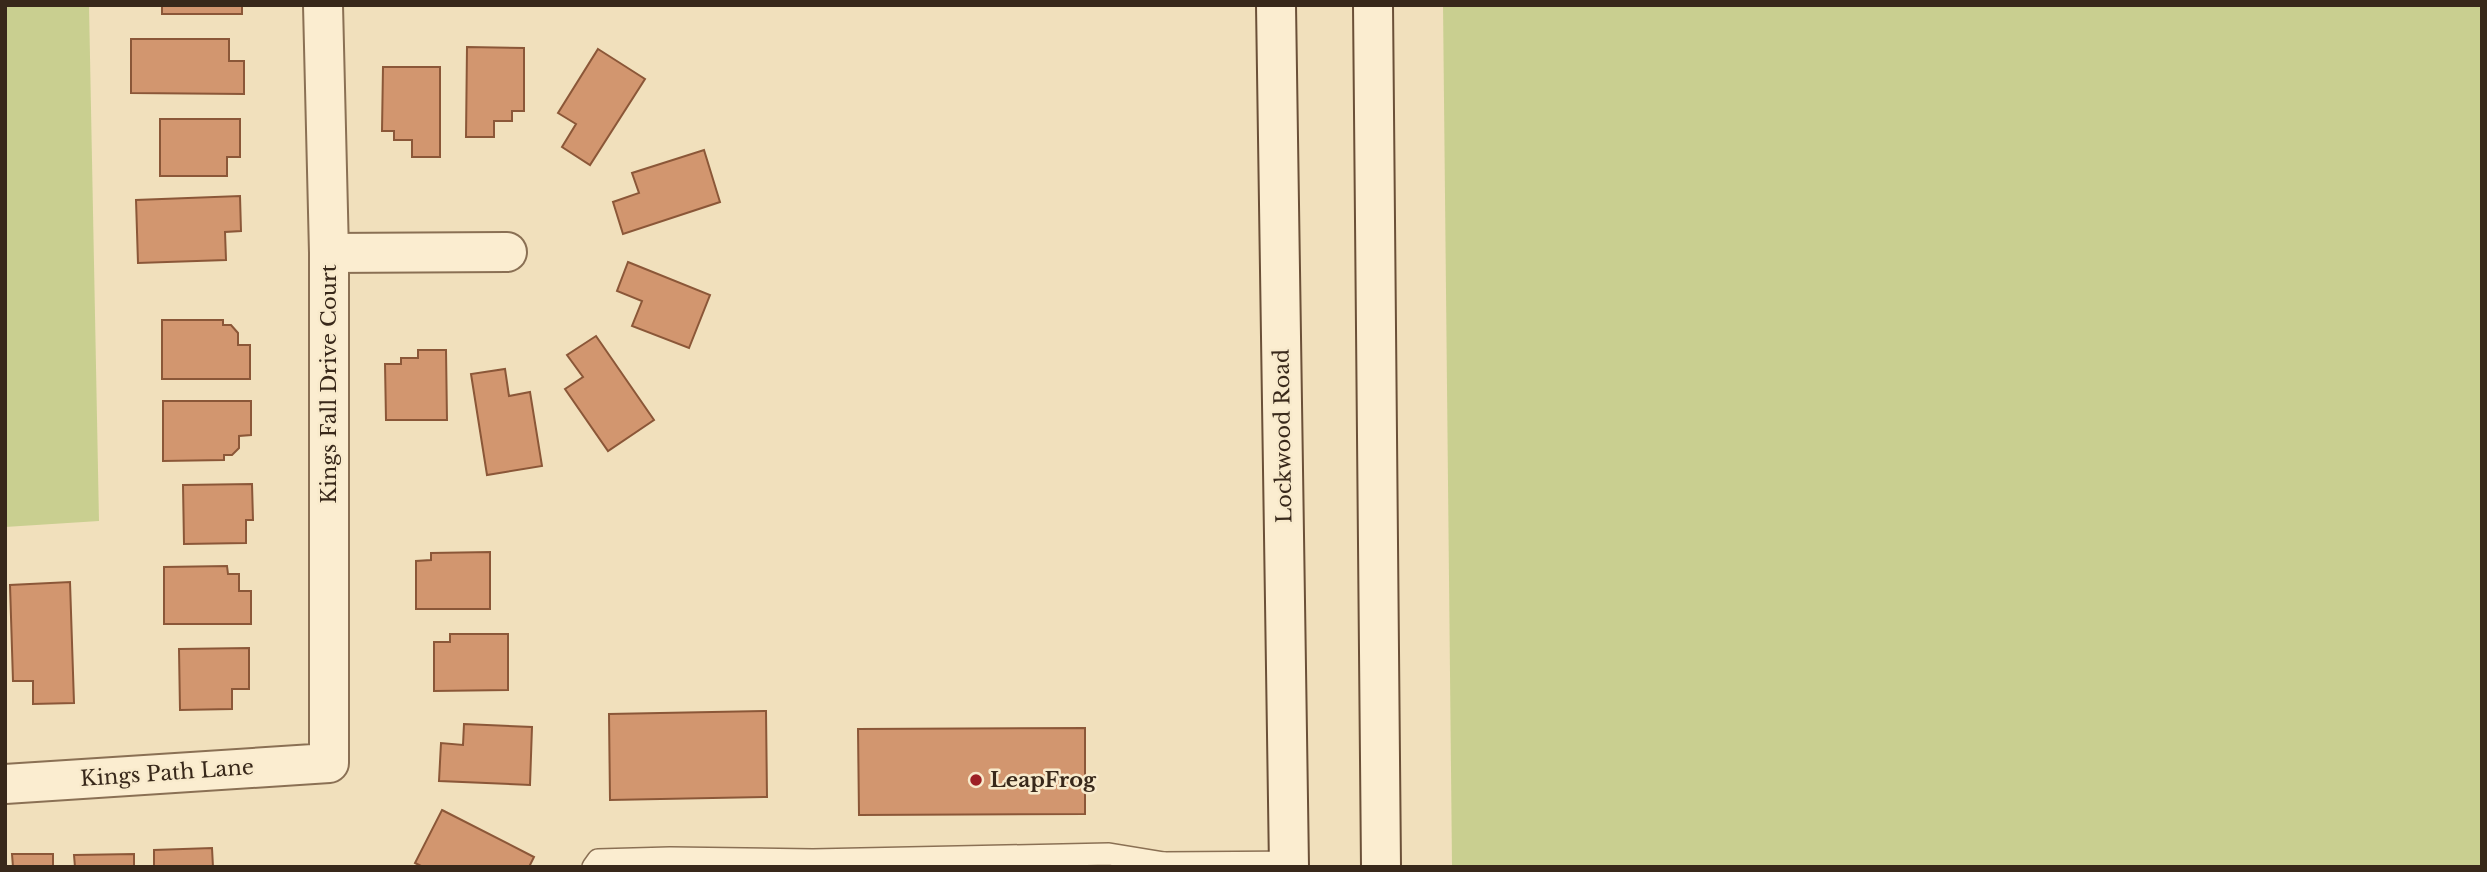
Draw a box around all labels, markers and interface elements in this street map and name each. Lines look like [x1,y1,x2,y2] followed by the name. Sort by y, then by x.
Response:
[316,264,342,504] street label: Kings Fall Drive Court
[1268,349,1298,523] street label: Lockwood Road
[79,754,255,792] street label: Kings Path Lane
[990,767,1097,793] place label: LeapFrog
[968,772,984,788] marker: LeapFrog

